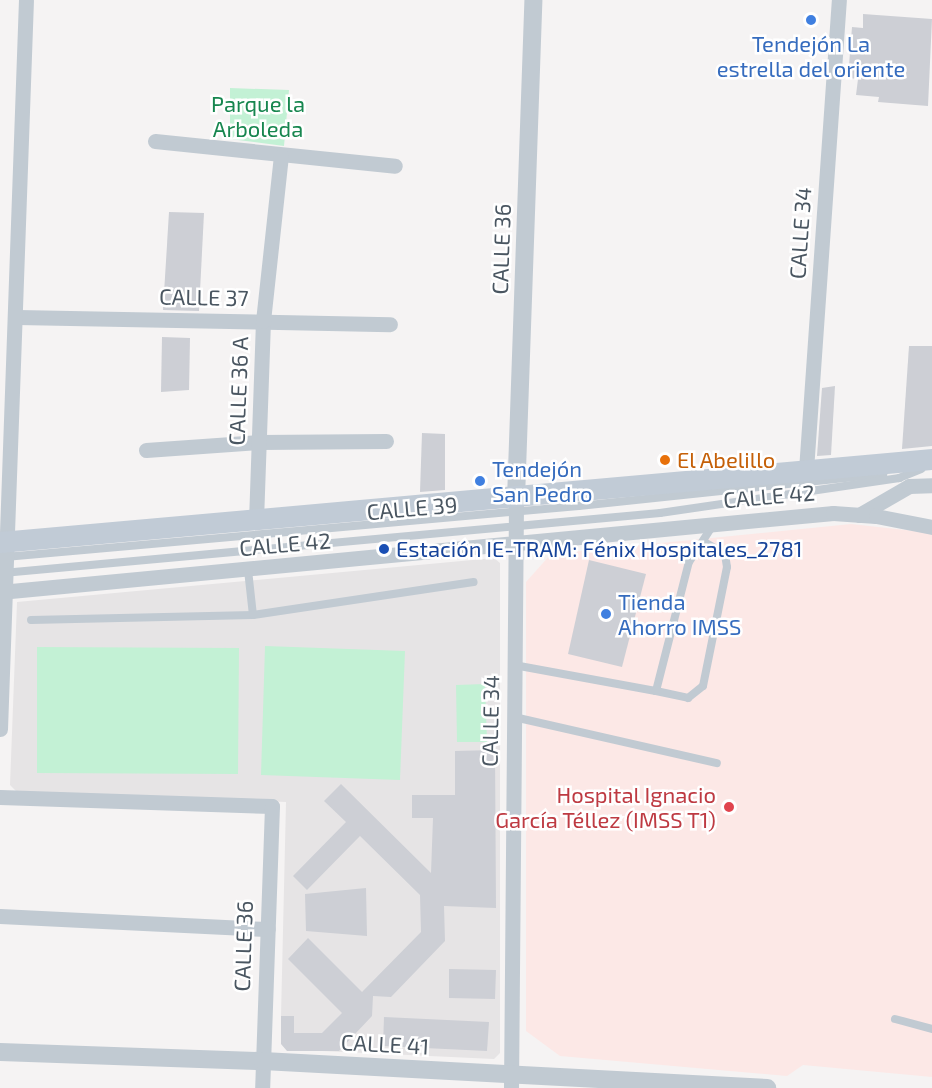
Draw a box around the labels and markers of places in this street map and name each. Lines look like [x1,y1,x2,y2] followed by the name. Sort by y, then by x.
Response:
[804,13,818,27] marker: Tendejón La estrella del oriente
[716,30,906,82] place label: Tendejón La estrella del oriente
[677,447,776,473] place label: El Abelillo
[658,453,672,467] marker: El Abelillo
[492,455,592,506] place label: Tendejón San Pedro
[473,474,487,488] marker: Tendejón San Pedro
[396,536,802,562] place label: Estación IE-TRAM: Fénix Hospitales_2781
[377,542,391,556] marker: Estación IE-TRAM: Fénix Hospitales_2781
[618,588,741,640] place label: Tienda Ahorro IMSS
[599,607,613,621] marker: Tienda Ahorro IMSS
[494,781,716,832] place label: Hospital Ignacio García Téllez (IMSS T1)
[720,798,738,816] marker: Hospital Ignacio García Téllez (IMSS T1)

